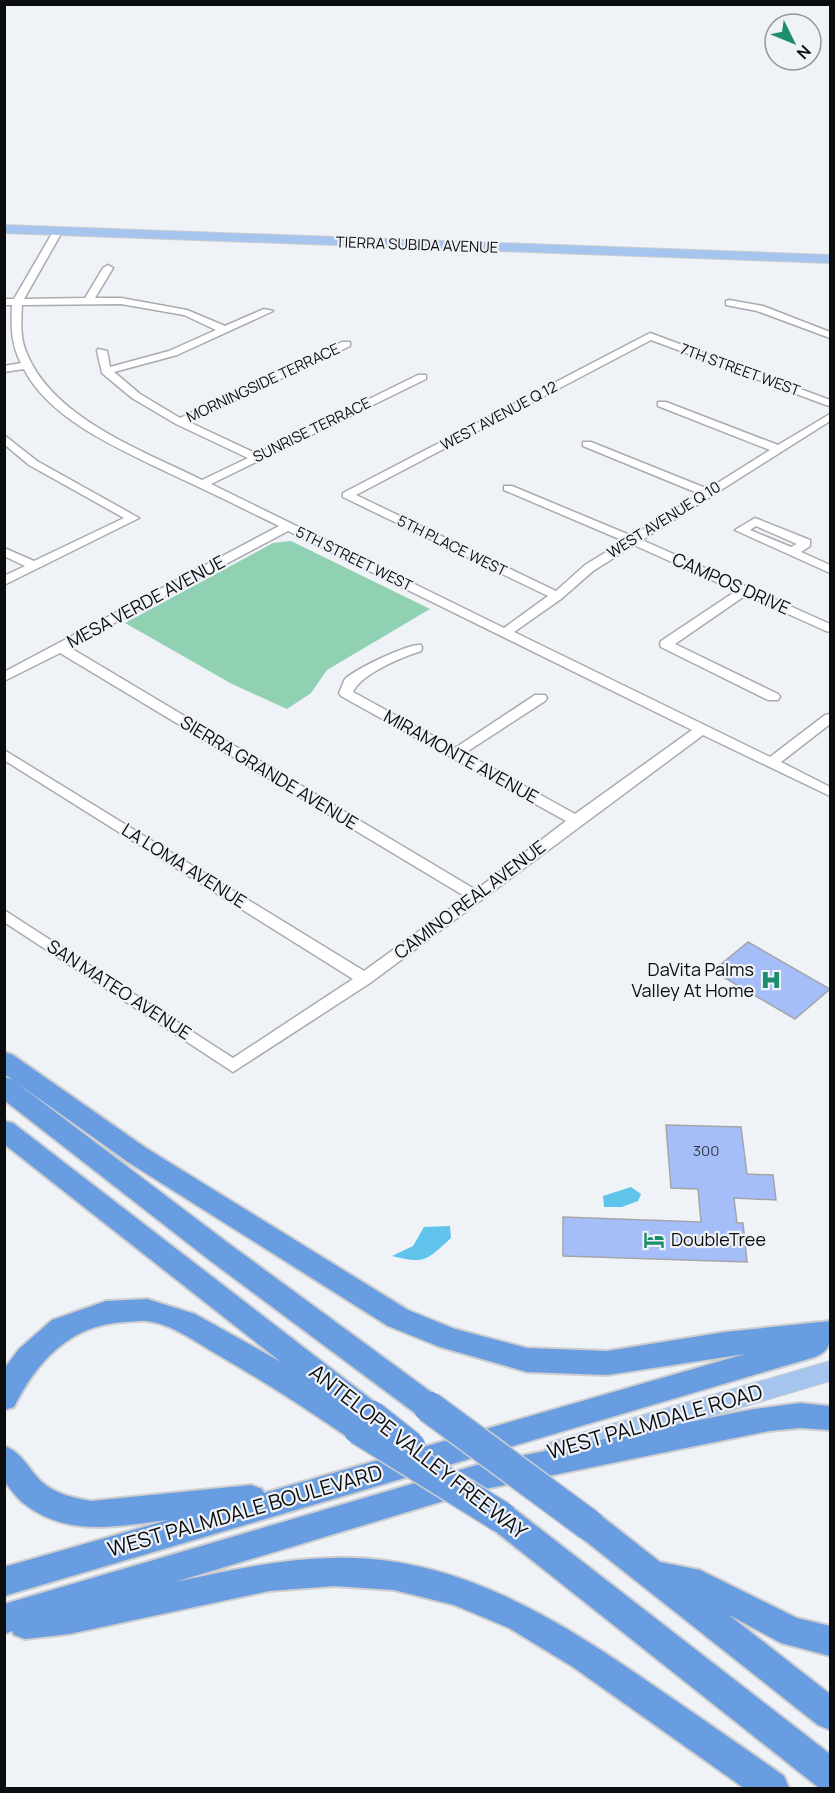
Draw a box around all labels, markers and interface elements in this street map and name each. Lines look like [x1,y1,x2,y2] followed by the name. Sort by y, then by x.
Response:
[763,12,823,72] north arrow
[792,41,816,64] text: N
[335,231,499,258] street label: TIERRA SUBIDA AVENUE
[183,338,343,427] street label: MORNINGSIDE TERRACE
[677,338,803,401] street label: 7TH STREET WEST
[437,376,561,455] street label: WEST AVENUE Q 12
[249,392,374,467] street label: SUNRISE TERRACE
[603,476,725,563] street label: WEST AVENUE Q 10
[394,510,511,581] street label: 5TH PLACE WEST
[292,521,416,596] street label: 5TH STREET WEST
[669,546,794,620] street label: CAMPOS DRIVE
[62,549,229,653] street label: MESA VERDE AVENUE
[380,704,543,809] street label: MIRAMONTE AVENUE
[176,709,363,835] street label: SIERRA GRANDE AVENUE
[118,817,251,913] street label: LA LOMA AVENUE
[389,834,550,964] street label: CAMINO REAL AVENUE
[43,934,196,1045] street label: SAN MATEO AVENUE
[632,957,754,1002] place label: DaVita Palms Valley At Home
[759,968,783,992] hospital icon: DaVita Palms Valley At Home
[693,1140,719,1161] house number: 300
[671,1227,766,1251] place label: DoubleTree
[642,1228,666,1252] hotel icon: DoubleTree
[304,1357,534,1545] street label: ANTELOPE VALLEY FREEWAY
[544,1377,766,1465] street label: WEST PALMDALE ROAD
[104,1457,385,1563] street label: WEST PALMDALE BOULEVARD

